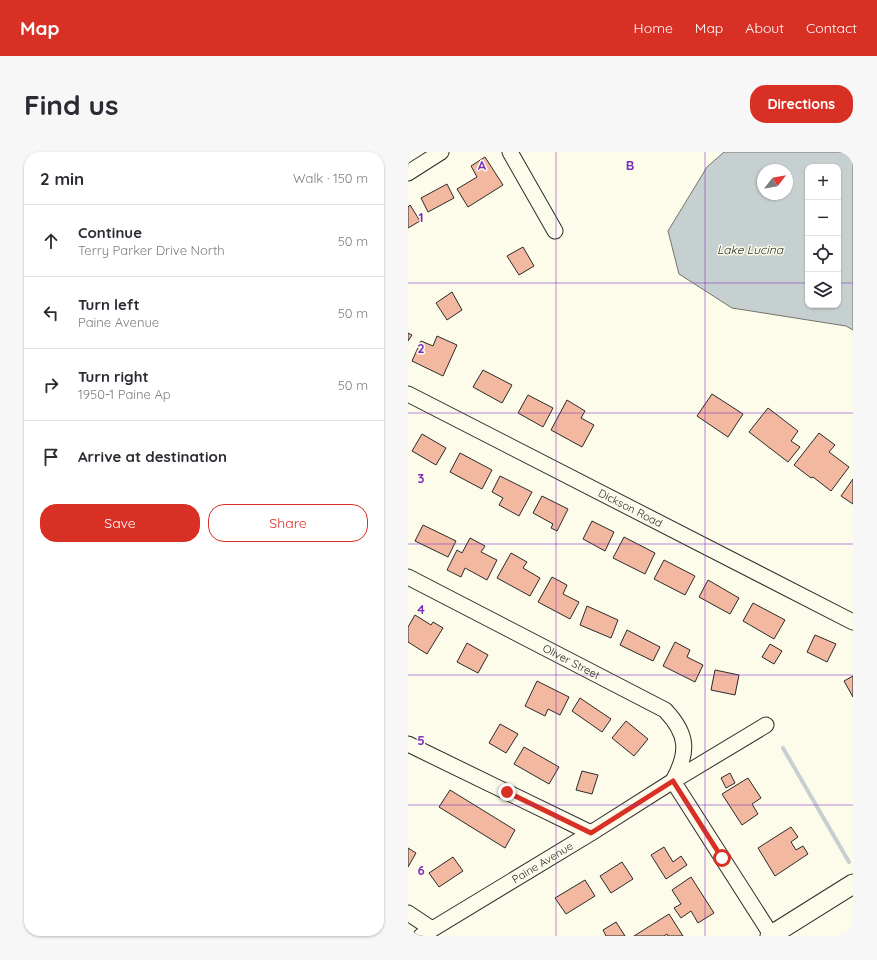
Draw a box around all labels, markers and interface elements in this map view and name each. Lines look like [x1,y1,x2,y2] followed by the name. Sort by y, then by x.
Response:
[20,16,59,40] text: Map
[634,19,673,37] text: Home
[695,19,723,37] text: Map
[745,19,784,37] text: About
[806,19,857,37] text: Contact
[750,85,853,123] button: Directions
[24,87,118,122] text: Find us
[478,157,487,173] text: A
[626,157,634,173] text: B
[757,164,793,200] north arrow
[805,164,841,308] map controls
[805,164,841,200] button: +
[40,168,84,189] text: 2 min
[293,170,368,186] text: Walk · 150 m
[805,200,841,236] button: −
[418,209,424,225] text: 1
[78,223,142,242] text: Continue
[40,230,62,252] icon: ahead
[338,233,368,249] text: 50 m
[805,236,841,272] button: locate
[78,242,225,258] text: Terry Parker Drive North
[717,242,784,257] water label: Lake Lucina
[805,272,841,308] button: layers
[78,295,140,314] text: Turn left
[40,302,62,324] icon: left
[338,305,368,321] text: 50 m
[78,314,159,330] text: Paine Avenue
[417,340,425,356] text: 2
[78,367,149,386] text: Turn right
[40,374,62,396] icon: right
[338,377,368,393] text: 50 m
[78,386,171,402] text: 1950-1 Paine Ap
[40,446,62,468] icon: arrive
[78,447,227,466] text: Arrive at destination
[418,470,425,486] text: 3
[596,486,665,530] street label: Dickson Road
[40,504,200,542] button: Save
[208,504,368,542] button: Share
[417,601,425,617] text: 4
[540,641,603,682] street label: Oliver Street
[417,732,425,748] text: 5
[498,783,516,801] route end
[509,839,575,886] street label: Paine Avenue
[713,849,731,867] route start
[417,862,425,878] text: 6

